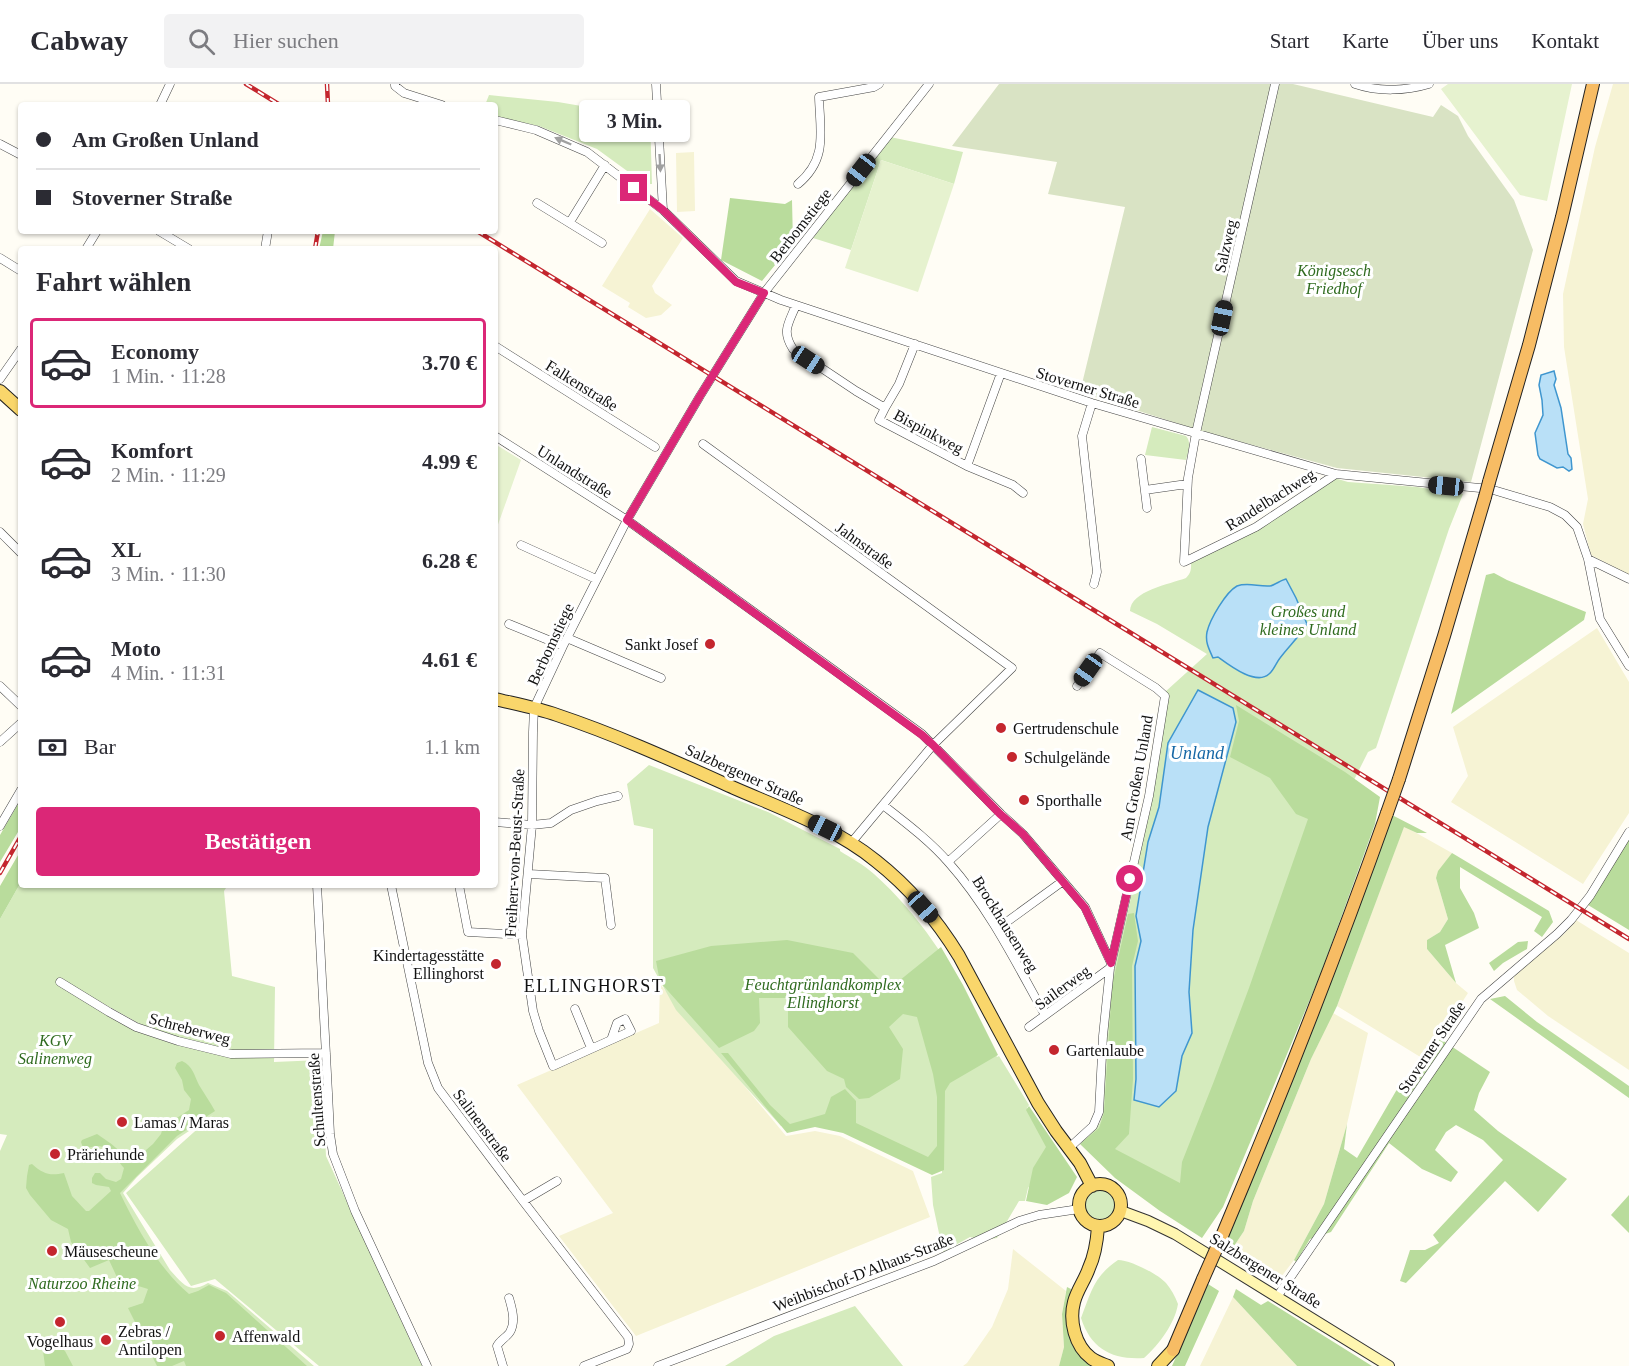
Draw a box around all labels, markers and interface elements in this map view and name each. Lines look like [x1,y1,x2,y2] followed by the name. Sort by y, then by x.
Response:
[164,14,584,68] search box
[30,25,128,56] text: Cabway
[185,25,218,58] icon: search
[233,28,339,53] text: Hier suchen
[1270,29,1309,53] text: Start
[1342,29,1389,53] text: Karte
[1422,29,1498,53] text: Über uns
[1531,29,1599,53] text: Kontakt
[578,101,690,143] callout: 3 Min.
[607,110,662,132] text: 3 Min.
[72,127,259,152] text: Am Großen Unland
[554,136,572,146] one-way arrow
[843,150,879,190] car
[656,154,665,173] one-way arrow
[620,174,647,201] route end
[72,185,232,210] text: Stoverner Straße
[766,185,835,266] street label: Berbomstiege
[1211,218,1241,275] street label: Salzweg
[1296,262,1371,298] park label: Königsesch Friedhof
[36,267,191,297] text: Fahrt wählen
[1209,299,1235,337] car
[39,336,93,390] icon: car
[111,339,199,364] text: Economy
[788,343,828,377] car
[422,350,477,375] text: 3.70 €
[543,357,621,414] street label: Falkenstraße
[1034,364,1142,411] street label: Stoverner Straße
[111,365,226,387] text: 1 Min. · 11:28
[891,406,967,458] street label: Bispinkweg
[39,435,93,489] icon: car
[111,438,193,463] text: Komfort
[534,442,615,501] street label: Unlandstraße
[422,449,477,474] text: 4.99 €
[111,464,226,486] text: 2 Min. · 11:29
[1222,465,1319,535] street label: Randelbachweg
[1427,475,1465,497] car
[832,519,897,572] street label: Jahnstraße
[39,534,93,588] icon: car
[111,537,142,562] text: XL
[422,548,477,573] text: 6.28 €
[111,563,226,585] text: 3 Min. · 11:30
[524,600,578,689] street label: Berbomstiege
[1260,603,1357,638] park label: Großes und kleines Unland
[39,633,93,687] icon: car
[111,636,161,661] text: Moto
[625,636,699,653] place label: Sankt Josef
[703,637,717,651] marker: Sankt Josef
[422,647,477,672] text: 4.61 €
[1070,650,1106,690] car
[111,662,226,684] text: 4 Min. · 11:31
[1117,714,1156,842] street label: Am Großen Unland
[1013,720,1119,737] place label: Gertrudenschule
[994,721,1008,735] marker: Gertrudenschule
[36,731,69,764] icon: cash
[84,734,116,759] text: Bar
[424,736,480,758] text: 1.1 km
[682,741,807,809] street label: Salzbergener Straße
[1170,743,1225,763] water label: Unland
[1024,749,1110,767] place label: Schulgelände
[1005,750,1019,764] marker: Schulgelände
[502,768,527,938] street label: Freiherr-von-Beust-Straße
[1036,792,1102,810] place label: Sporthalle
[1017,793,1031,807] marker: Sporthalle
[36,807,480,876] button: Bestätigen
[805,812,845,844] car
[1116,865,1143,892] route start
[968,873,1042,976] street label: Brockhausenweg
[904,888,942,926] car
[373,947,485,983] place label: Kindertagesstätte Ellinghorst
[489,957,503,971] marker: Kindertagesstätte Ellinghorst
[1031,962,1094,1014] street label: Sailerweg
[524,976,664,996] district label: ELLINGHORST
[744,976,901,1012] park label: Feuchtgrünlandkomplex Ellinghorst
[1394,998,1468,1096] street label: Stoverner Straße
[147,1009,232,1048] street label: Schreberweg
[18,1032,92,1068] park label: KGV Salinenweg
[1066,1042,1144,1059] place label: Gartenlaube
[1047,1043,1061,1057] marker: Gartenlaube
[305,1052,328,1148] street label: Schultenstraße
[450,1086,515,1165] street label: Salinenstraße
[134,1114,229,1131] place label: Lamas / Maras
[115,1115,129,1129] marker: Lamas / Maras
[67,1146,144,1163] place label: Präriehunde
[48,1147,62,1161] marker: Präriehunde
[1206,1229,1325,1312] street label: Salzbergener Straße
[771,1230,956,1315] street label: Weihbischof-D'Alhaus-Straße
[64,1243,158,1260] place label: Mäusescheune
[45,1244,59,1258] marker: Mäusescheune
[27,1275,136,1292] park label: Naturzoo Rheine
[53,1315,67,1329] marker: Vogelhaus
[118,1323,182,1359] place label: Zebras / Antilopen
[232,1328,300,1345] place label: Affenwald
[213,1329,227,1343] marker: Affenwald
[27,1333,93,1351] place label: Vogelhaus
[99,1333,113,1347] marker: Zebras / Antilopen

